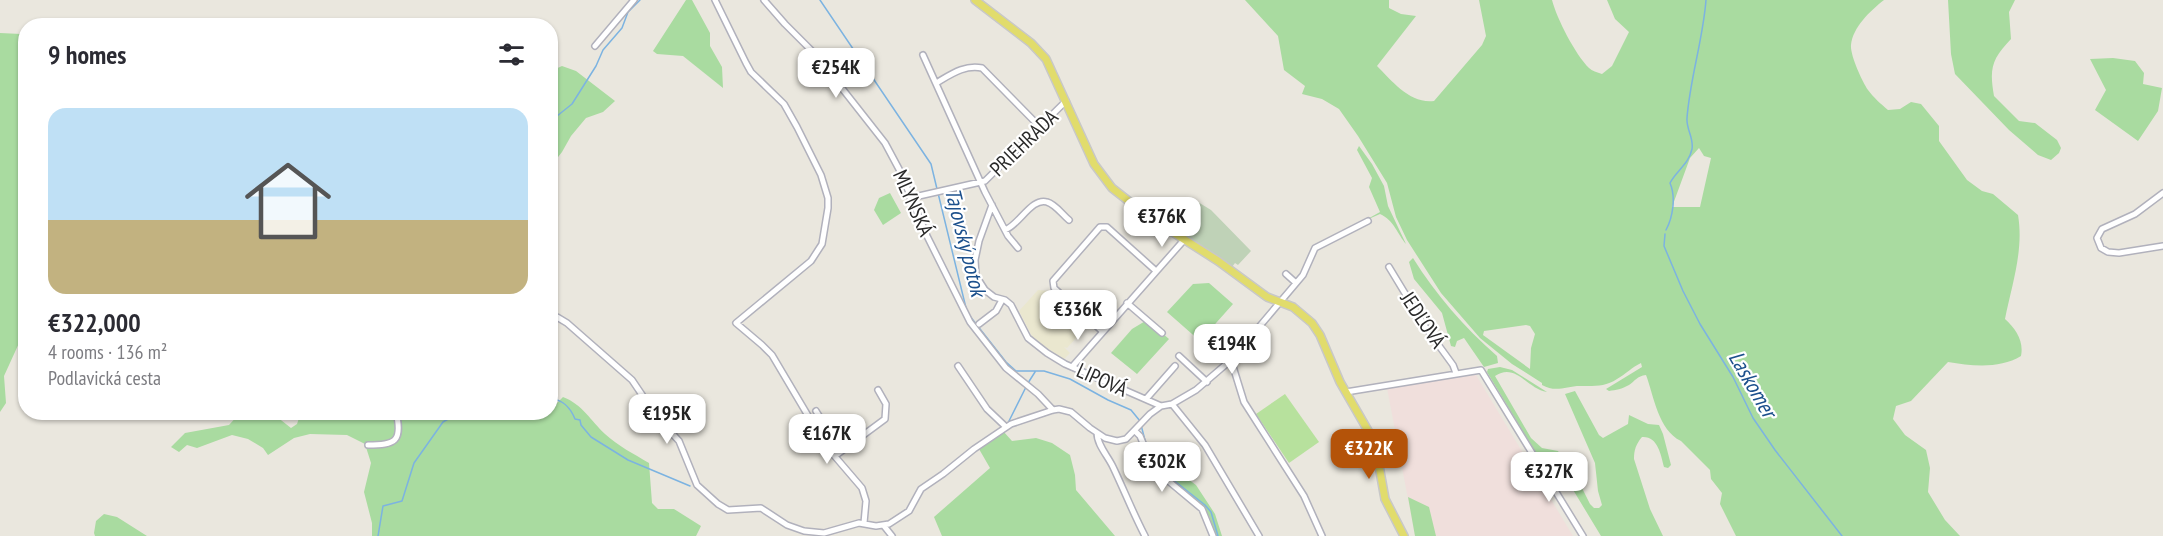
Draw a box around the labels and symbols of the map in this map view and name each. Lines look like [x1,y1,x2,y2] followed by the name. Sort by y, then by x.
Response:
[794,48,878,99] pin: €254K
[984,103,1064,182] street label: PRIEHRADA
[887,165,940,240] street label: MLYNSKÁ
[939,185,994,301] water label: Tajovský potok
[1120,197,1204,248] pin: €376K
[1394,285,1452,353] street label: JEDĽOVÁ
[1036,290,1120,341] pin: €336K
[1190,324,1274,375] pin: €194K
[1723,346,1785,425] water label: Laskomer
[1073,356,1132,403] street label: LIPOVÁ
[625,394,709,445] pin: €195K
[785,414,869,465] pin: €167K
[1327,429,1411,480] pin: €322K
[1120,442,1204,493] pin: €302K
[1507,452,1591,503] pin: €327K

